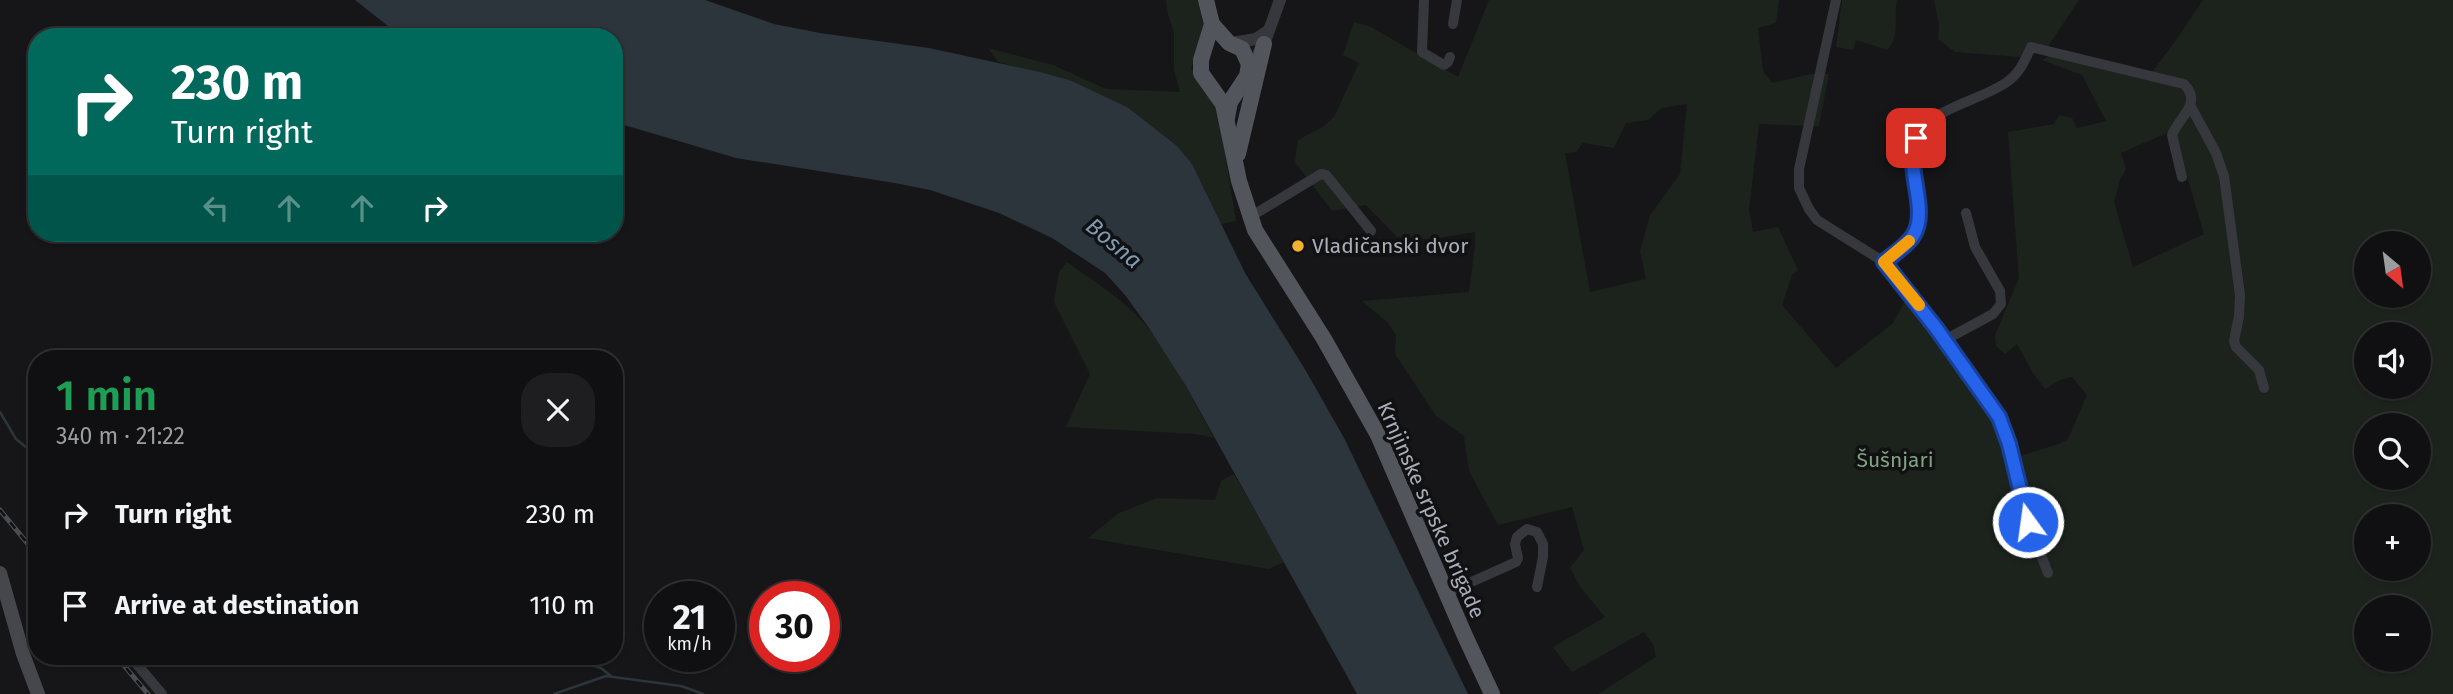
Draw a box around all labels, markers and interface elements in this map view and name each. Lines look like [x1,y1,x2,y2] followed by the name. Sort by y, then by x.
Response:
[171,53,303,112] text: 230 m
[56,56,147,147] icon: right
[1886,108,1946,168] pin
[171,113,313,151] text: Turn right
[1897,119,1935,157] icon: arrive
[197,189,235,227] icon: left
[270,189,308,227] icon: ahead
[343,189,381,227] icon: ahead
[416,189,454,227] icon: right
[1080,212,1148,274] water label: Bosna
[2354,231,2431,308] north arrow
[2354,231,2431,672] map controls
[1312,233,1468,259] place label: Vladičanski dvor
[1290,238,1306,254] marker: Vladičanski dvor
[2354,322,2431,399] button: sound
[56,371,157,421] text: 1 min
[521,373,595,447] button: close
[1371,398,1491,622] street label: Krnjinske srpske brigade
[2354,413,2431,490] button: search
[56,422,185,450] text: 340 m · 21:22
[1856,447,1934,473] park label: Šušnjari
[1991,485,2065,559] position arrow
[56,496,94,534] icon: right
[115,499,232,530] text: Turn right
[526,499,595,530] text: 230 m
[2354,504,2431,581] button: +
[749,581,840,672] speed limit sign: 30
[56,587,94,625] icon: arrive
[115,590,359,621] text: Arrive at destination
[529,590,595,621] text: 110 m
[2354,595,2431,672] button: −
[673,596,706,638] text: 21
[667,633,712,655] text: km/h

